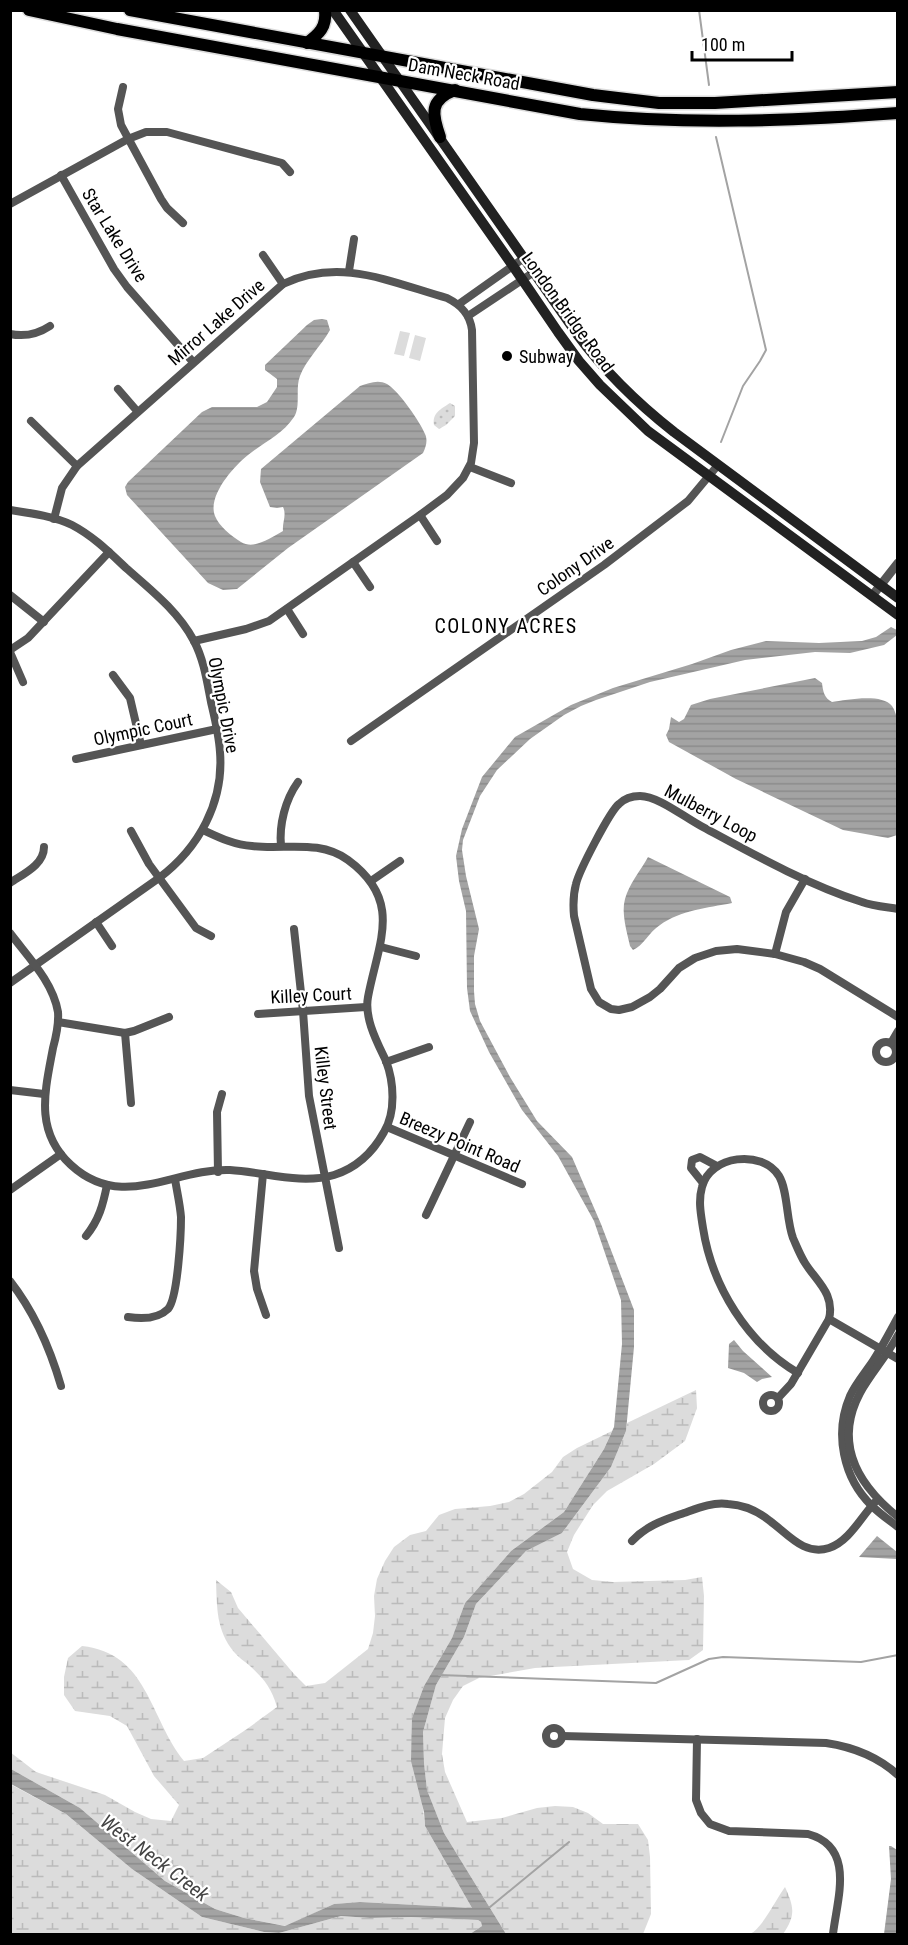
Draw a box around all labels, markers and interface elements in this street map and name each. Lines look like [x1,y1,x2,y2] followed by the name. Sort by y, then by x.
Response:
[692,24,792,62] scale bar
[701,34,745,55] text: 100 m
[407,54,521,94] street label: Dam Neck Road
[78,184,152,286] street label: Star Lake Drive
[517,248,619,376] street label: London Bridge Road
[164,274,268,370] street label: Mirror Lake Drive
[519,346,574,367] place label: Subway
[500,349,514,363] marker: Subway
[533,532,617,600] street label: Colony Drive
[434,614,578,638] district label: COLONY ACRES
[204,655,244,755] street label: Olympic Drive
[92,708,194,750] street label: Olympic Court
[661,780,761,846] street label: Mulberry Loop
[270,982,352,1008] street label: Killey Court
[310,1045,342,1131] street label: Killey Street
[397,1107,523,1177] street label: Breezy Point Road
[96,1809,215,1907] water label: West Neck Creek

